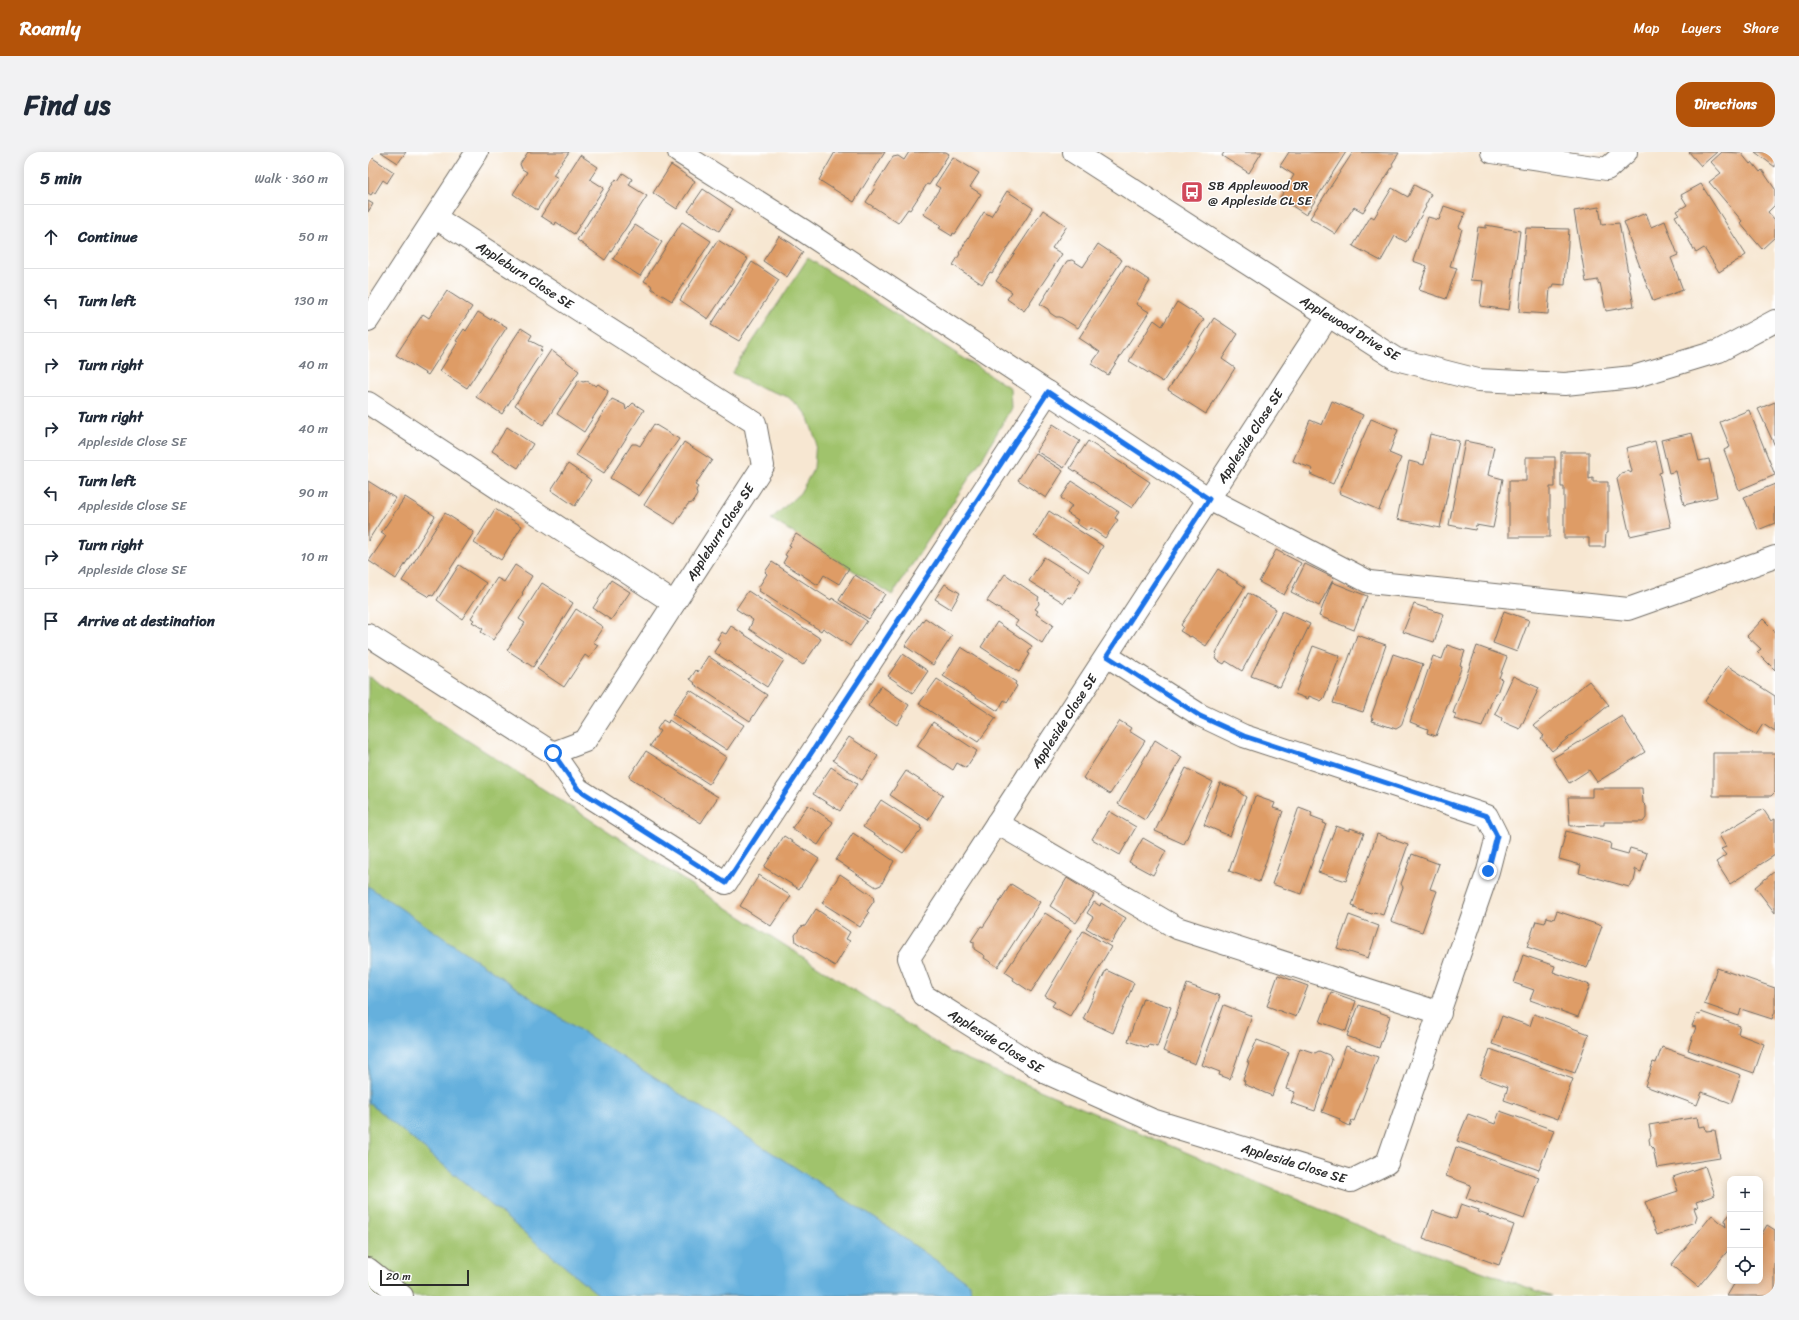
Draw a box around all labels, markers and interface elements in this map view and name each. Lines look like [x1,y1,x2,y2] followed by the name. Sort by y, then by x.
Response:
[20,12,80,45] text: Roamly
[1634,16,1659,41] text: Map
[1681,16,1721,41] text: Layers
[1743,16,1779,41] text: Share
[24,80,111,129] text: Find us
[1676,82,1775,127] button: Directions
[40,163,82,193] text: 5 min
[254,167,328,190] text: Walk · 360 m
[1208,174,1313,212] place label: SB Applewood DR @ Appleside CL SE
[1179,179,1205,205] bus stop icon: SB Applewood DR @ Appleside CL SE
[78,224,138,250] text: Continue
[298,225,328,248] text: 50 m
[40,226,62,248] icon: ahead
[471,234,579,316] street label: Appleburn Close SE
[78,288,136,314] text: Turn left
[294,289,328,312] text: 130 m
[1295,289,1405,367] street label: Applewood Drive SE
[40,290,62,312] icon: left
[78,352,143,378] text: Turn right
[298,353,328,376] text: 40 m
[40,354,62,376] icon: right
[1210,384,1290,489] street label: Appleside Close SE
[78,404,143,430] text: Turn right
[298,417,328,440] text: 40 m
[40,418,62,440] icon: right
[78,430,187,453] text: Appleside Close SE
[78,468,136,494] text: Turn left
[679,478,761,586] street label: Appleburn Close SE
[298,481,328,504] text: 90 m
[40,482,62,504] icon: left
[78,494,187,517] text: Appleside Close SE
[78,532,143,558] text: Turn right
[301,545,328,568] text: 10 m
[40,546,62,568] icon: right
[78,558,187,581] text: Appleside Close SE
[78,608,215,634] text: Arrive at destination
[40,610,62,632] icon: arrive
[1024,669,1104,774] street label: Appleside Close SE
[544,744,562,762] route start
[1479,862,1497,880] route end
[943,1002,1049,1080] street label: Appleside Close SE
[1238,1136,1350,1190] street label: Appleside Close SE
[1727,1176,1763,1284] map controls
[1727,1176,1763,1212] button: +
[1727,1212,1763,1248] button: −
[1727,1248,1763,1284] button: locate
[386,1267,411,1286] text: 20 m
[380,1268,469,1287] scale bar

